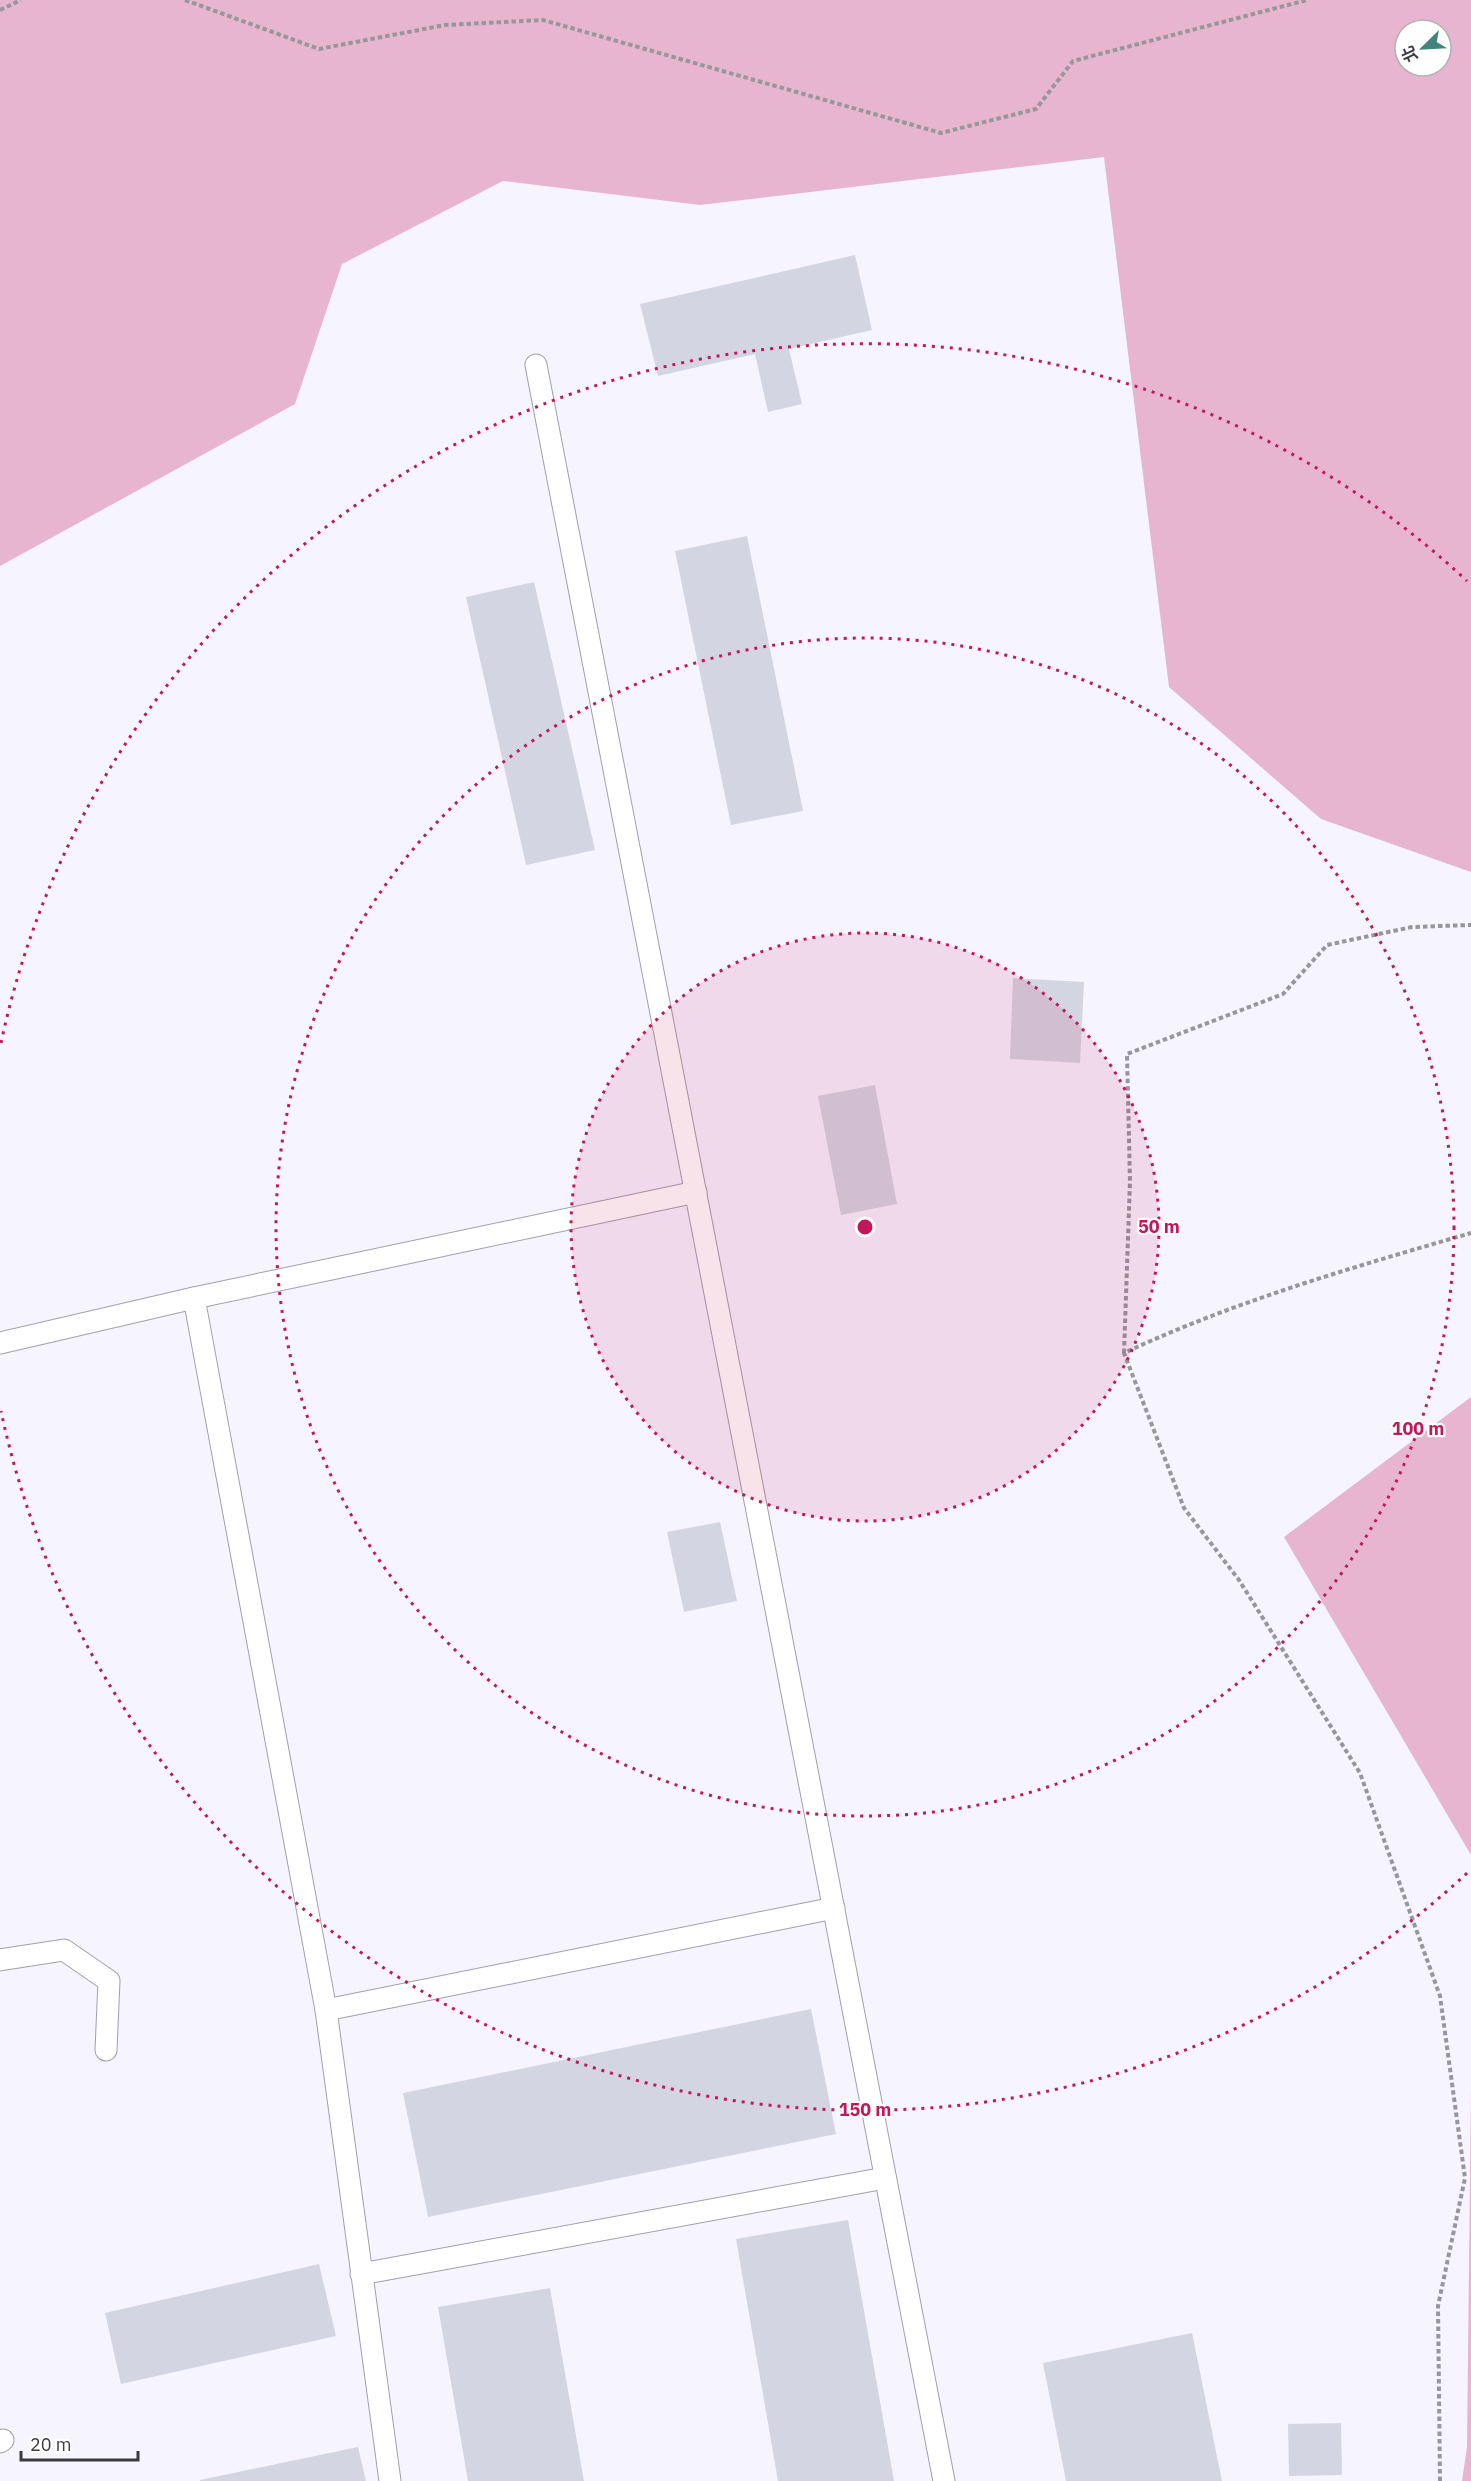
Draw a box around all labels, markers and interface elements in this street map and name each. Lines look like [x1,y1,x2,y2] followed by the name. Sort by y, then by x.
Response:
[1393,18,1453,78] north arrow
[1397,43,1422,65] text: 北
[1138,1215,1180,1238] text: 50 m
[855,1217,875,1237] centre of rings
[1392,1417,1444,1440] text: 100 m
[839,2098,891,2121] text: 150 m
[21,2424,138,2462] scale bar
[30,2433,72,2456] text: 20 m

